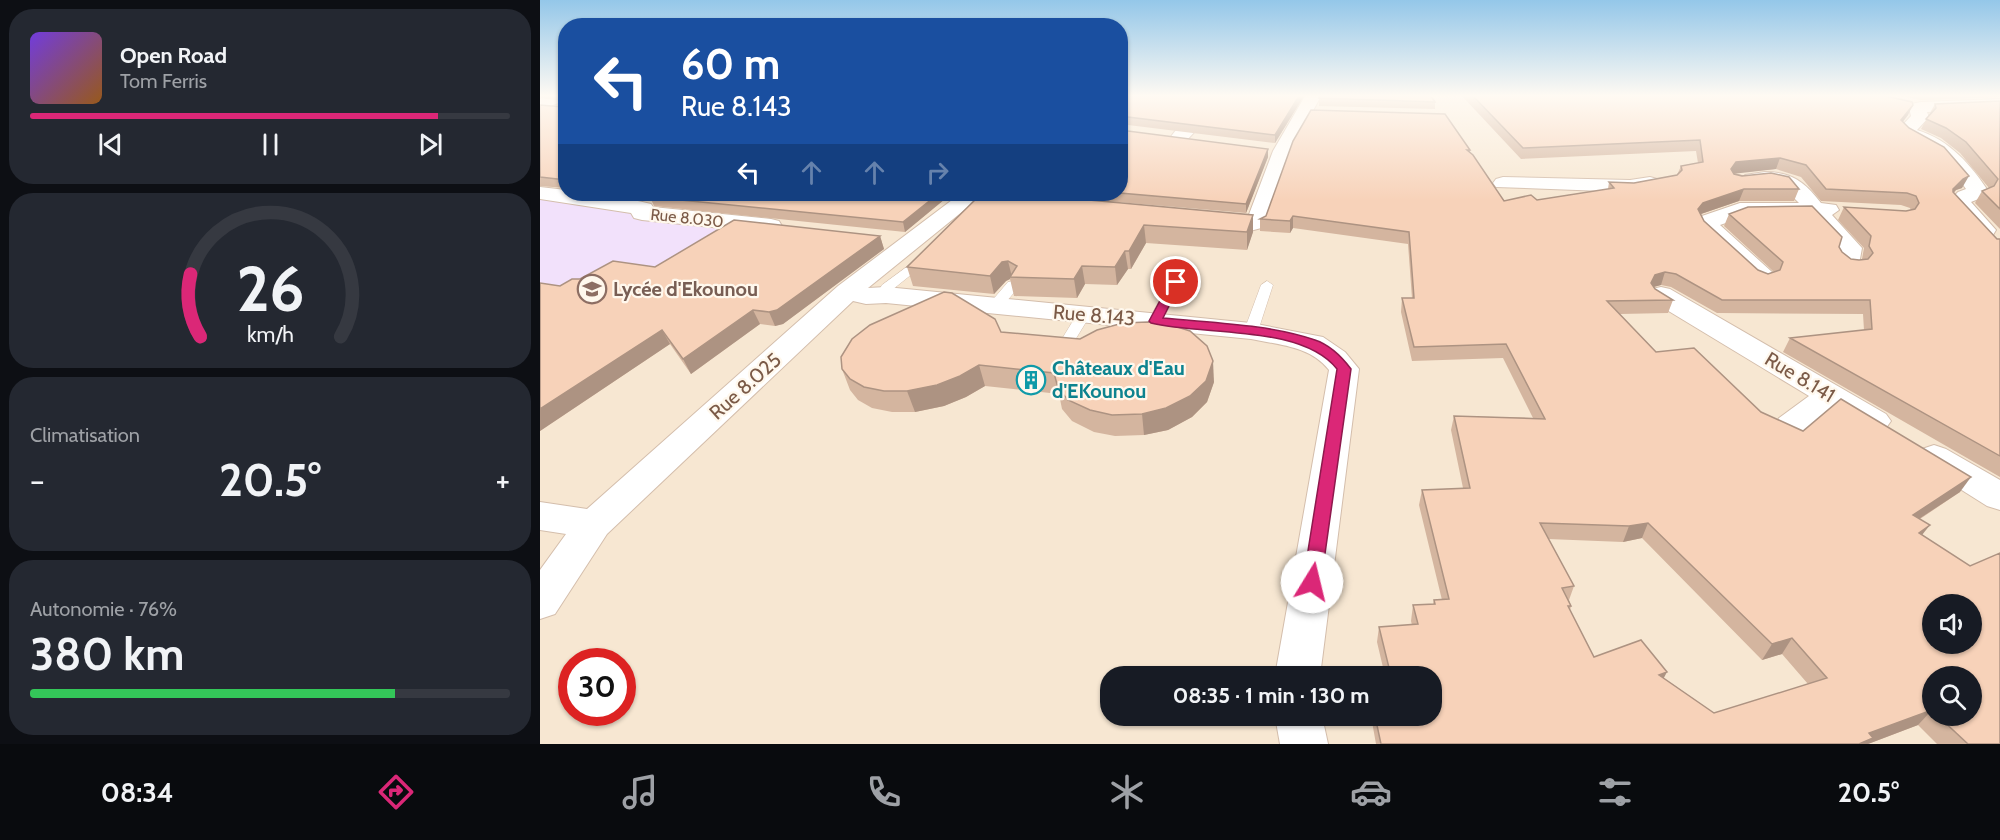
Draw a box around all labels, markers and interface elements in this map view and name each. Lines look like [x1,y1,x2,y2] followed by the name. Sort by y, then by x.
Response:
[681,38,780,90] text: 60 m
[120,42,227,69] text: Open Road
[582,42,660,120] icon: left
[120,69,207,93] text: Tom Ferris
[681,90,792,123] text: Rue 8.143
[94,128,127,161] icon: previous
[254,128,287,161] icon: pause
[414,128,447,161] icon: next
[732,156,765,189] icon: left
[795,156,828,189] icon: ahead
[858,156,891,189] icon: ahead
[921,156,954,189] icon: right
[650,205,724,231] street label: Rue 8.030
[236,251,304,327] text: 26
[1150,256,1201,307] pin
[1159,265,1192,298] icon: arrive
[576,273,608,305] school or university icon: Lycée d'Ekounou
[613,277,758,301] place label: Lycée d'Ekounou
[1052,299,1136,331] street label: Rue 8.143
[247,322,293,348] text: km/h
[1761,347,1839,407] street label: Rue 8.141
[704,348,786,424] street label: Rue 8.025
[1052,356,1185,403] place label: Châteaux d'Eau d'EKounou
[1015,364,1047,396] building icon: Châteaux d'Eau d'EKounou
[30,423,140,447] text: Climatisation
[219,453,321,507] text: 20.5°
[30,460,45,500] text: −
[495,460,510,500] text: +
[1280,550,1344,614] position arrow
[1922,594,1982,726] map controls
[1922,594,1982,654] button: sound
[30,597,177,621] text: Autonomie · 76%
[30,627,184,681] text: 380 km
[558,648,636,726] speed limit sign: 30
[1922,666,1982,726] button: search
[1173,682,1369,709] text: 08:35 · 1 min · 130 m
[375,771,417,813] icon: directions
[619,771,661,813] icon: music
[863,771,905,813] icon: phone
[1106,771,1148,813] icon: climate
[1350,771,1392,813] icon: car
[1594,771,1636,813] icon: filters
[101,776,174,809] text: 08:34
[1838,776,1899,809] text: 20.5°

